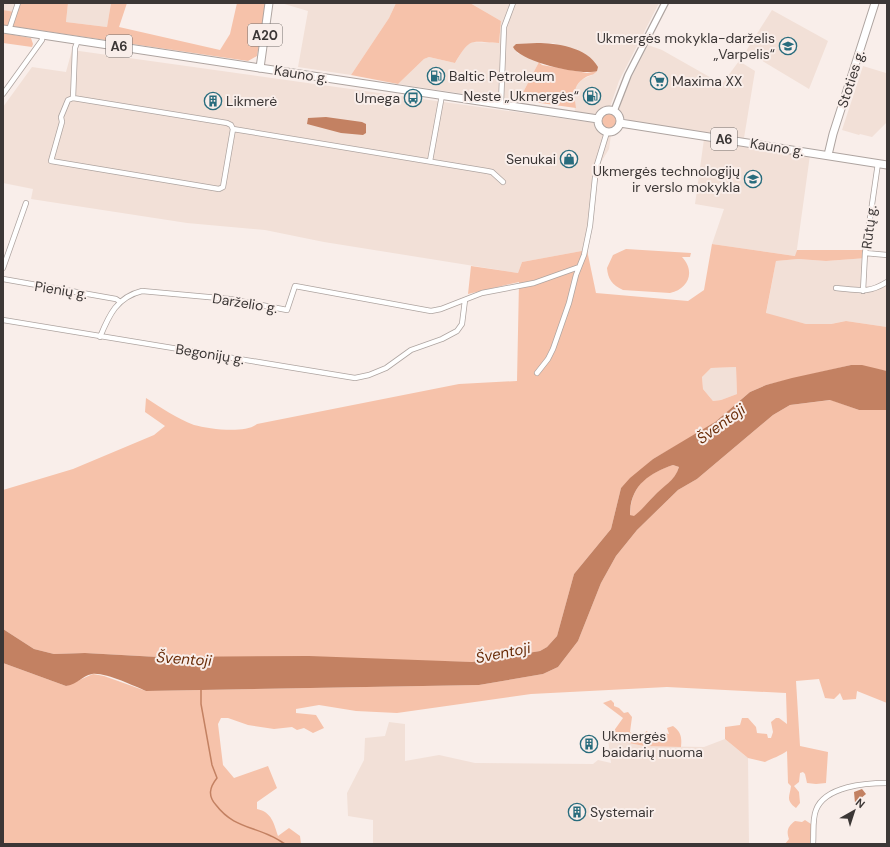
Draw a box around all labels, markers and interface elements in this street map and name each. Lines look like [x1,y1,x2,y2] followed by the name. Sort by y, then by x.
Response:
[248,24,282,46] road number: A20
[597,29,775,63] place label: Ukmergės mokykla-darželis „Varpelis“
[106,35,132,57] road number: A6
[778,36,798,56] school or university icon: Ukmergės mokykla-darželis „Varpelis“
[833,48,869,110] street label: Stoties g.
[273,61,329,87] street label: Kauno g.
[426,66,446,86] fuel station icon: Baltic Petroleum
[449,67,554,85] place label: Baltic Petroleum
[649,71,669,91] supermarket icon: Maxima XX
[672,72,742,90] place label: Maxima XX
[582,86,602,106] fuel station icon: Neste „Ukmergės“
[464,87,579,105] place label: Neste „Ukmergės“
[403,88,423,108] bus stop icon: Umega
[355,89,400,107] place label: Umega
[203,91,223,111] building icon: Likmerė
[226,92,277,110] place label: Likmerė
[711,128,737,150] road number: A6
[749,134,805,160] street label: Kauno g.
[559,149,579,169] shop icon: Senukai
[506,150,556,168] place label: Senukai
[593,162,740,196] place label: Ukmergės technologijų ir verslo mokykla
[743,169,763,189] school or university icon: Ukmergės technologijų ir verslo mokykla
[857,204,881,250] street label: Rūtų g.
[33,277,89,303] street label: Pienių g.
[211,289,279,317] street label: Darželio g.
[174,340,246,368] street label: Begonijų g.
[693,399,750,448] water label: Šventoji
[474,638,533,668] water label: Šventoji
[156,647,213,671] water label: Šventoji
[602,727,703,761] place label: Ukmergės baidarių nuoma
[579,734,599,754] building icon: Ukmergės baidarių nuoma
[834,791,874,831] north arrow
[853,795,868,811] text: N
[567,802,587,822] building icon: Systemair
[590,803,654,821] place label: Systemair

